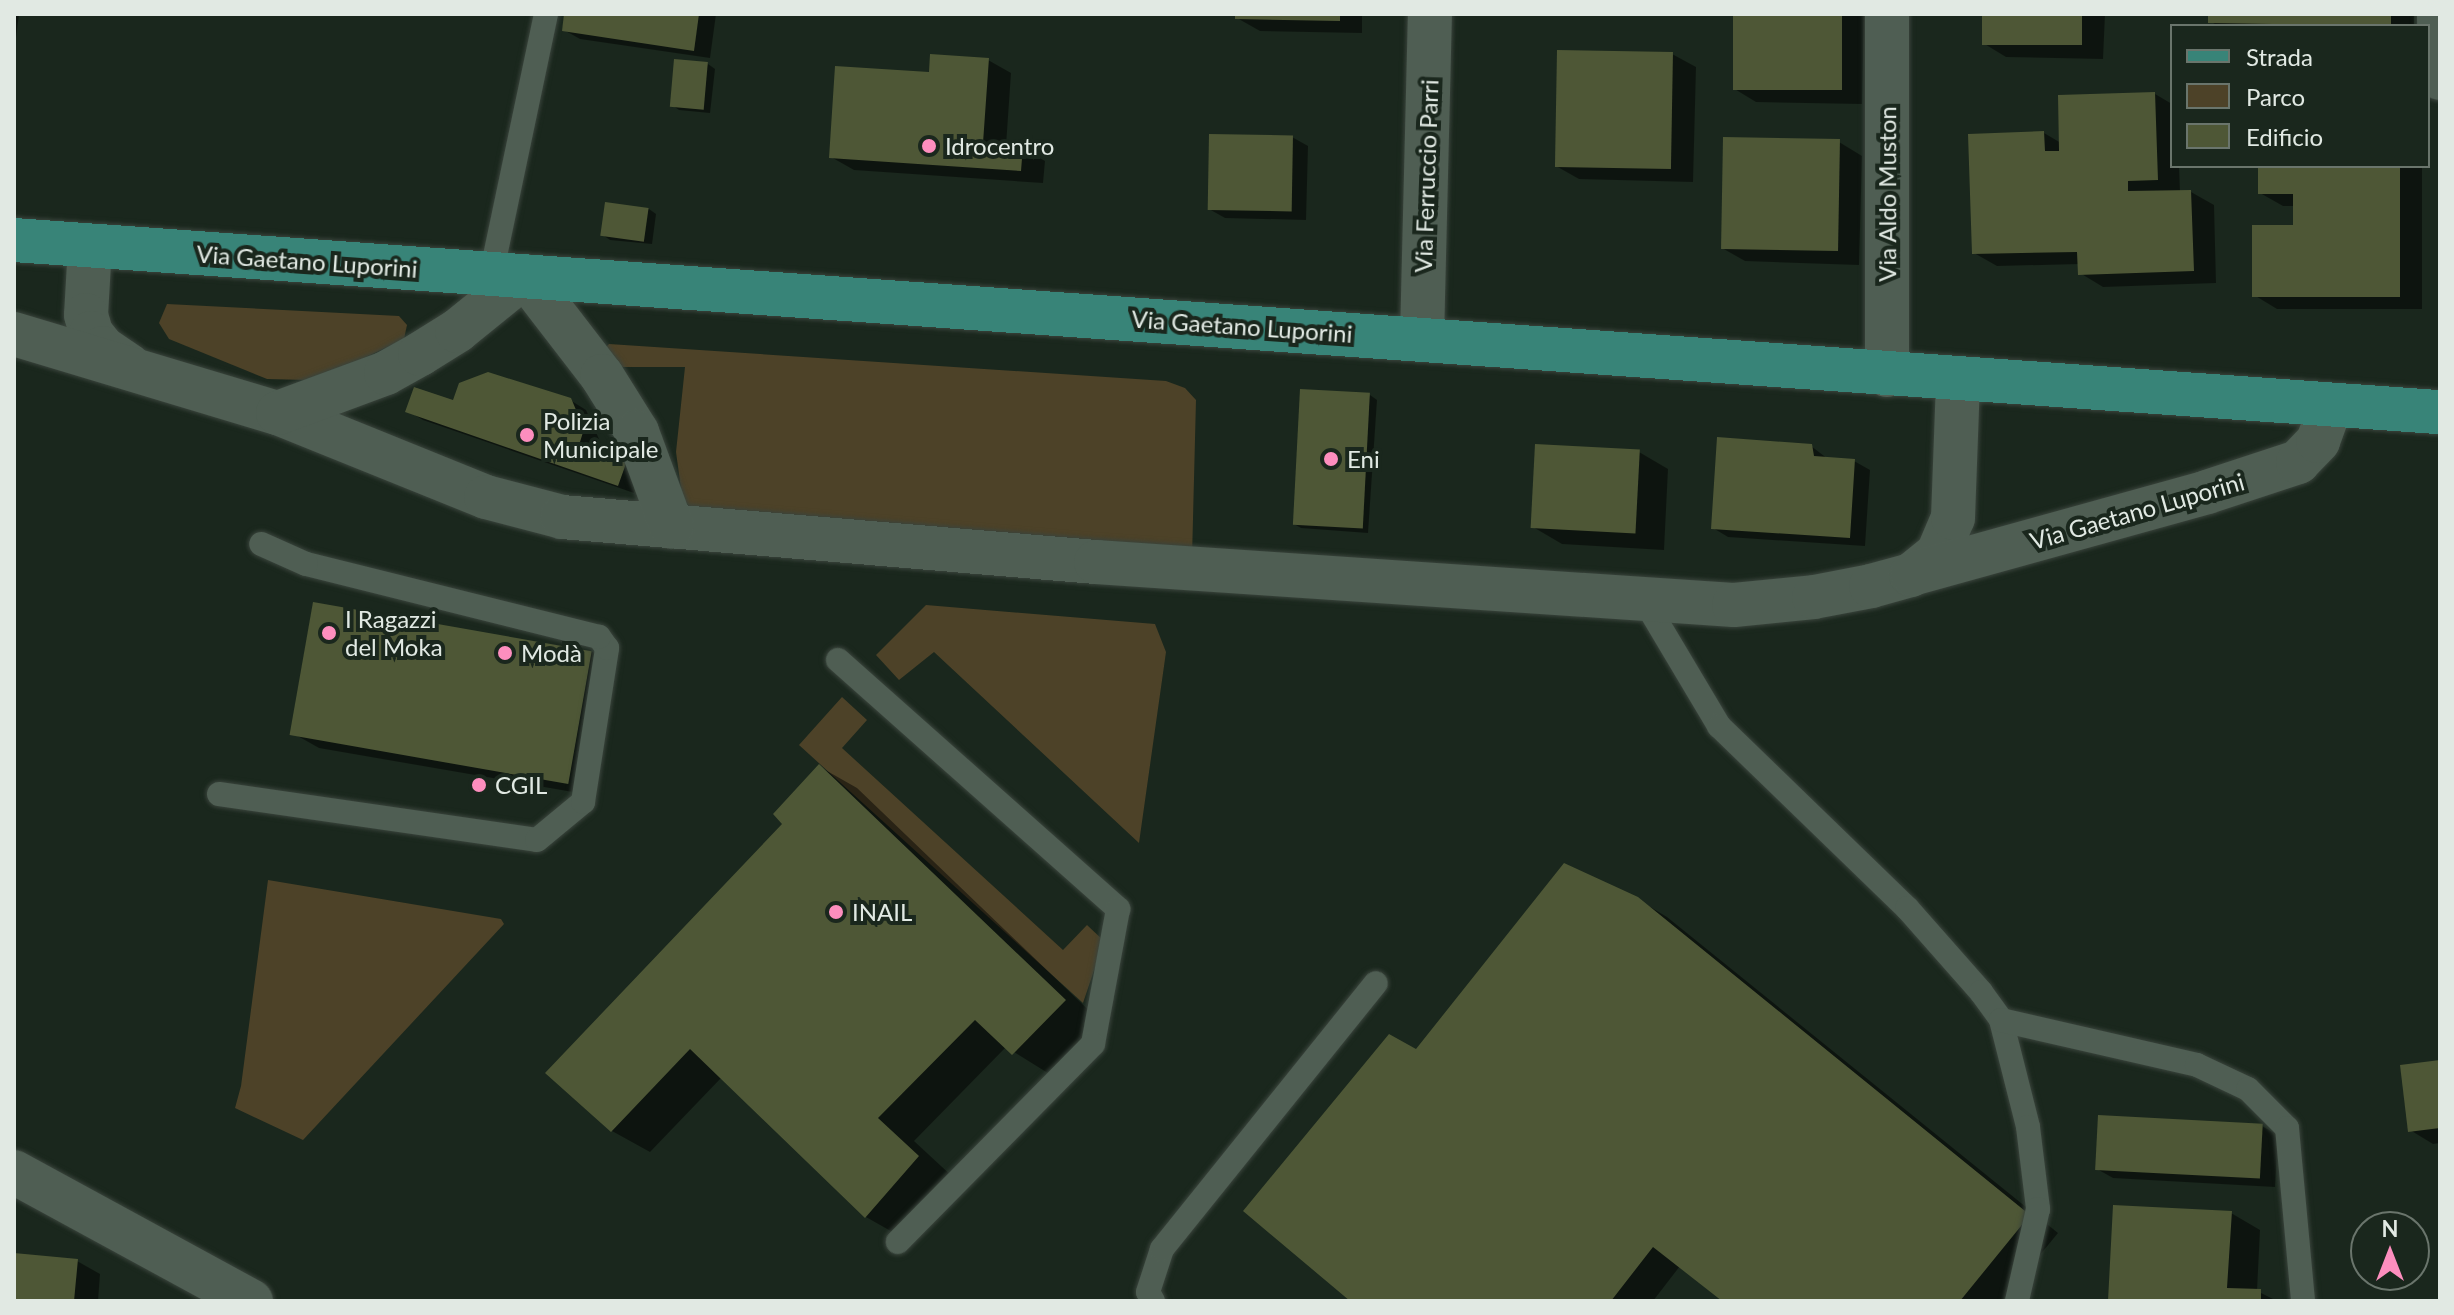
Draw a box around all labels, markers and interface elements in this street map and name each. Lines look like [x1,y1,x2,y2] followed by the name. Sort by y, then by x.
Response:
[2170,24,2430,168] legend
[2246,42,2313,71] text: Strada
[1408,79,1444,273] street label: Via Ferruccio Parri
[2246,82,2305,111] text: Parco
[1873,106,1901,282] street label: Via Aldo Muston
[2246,122,2323,151] text: Edificio
[945,132,1054,160] place label: Idrocentro
[920,137,938,155] marker: Idrocentro
[196,239,418,283] street label: Via Gaetano Luporini
[1131,304,1353,348] street label: Via Gaetano Luporini
[543,407,659,463] place label: Polizia Municipale
[518,426,536,444] marker: Polizia Municipale
[1347,445,1380,473] place label: Eni
[1322,450,1340,468] marker: Eni
[2027,467,2247,555] street label: Via Gaetano Luporini
[345,605,443,661] place label: I Ragazzi del Moka
[320,624,338,642] marker: I Ragazzi del Moka
[521,639,582,667] place label: Modà
[496,644,514,662] marker: Modà
[495,771,547,799] place label: CGIL
[470,776,488,794] marker: CGIL
[852,898,912,926] place label: INAIL
[827,903,845,921] marker: INAIL
[2350,1211,2430,1291] north arrow
[2382,1215,2398,1242] text: N

